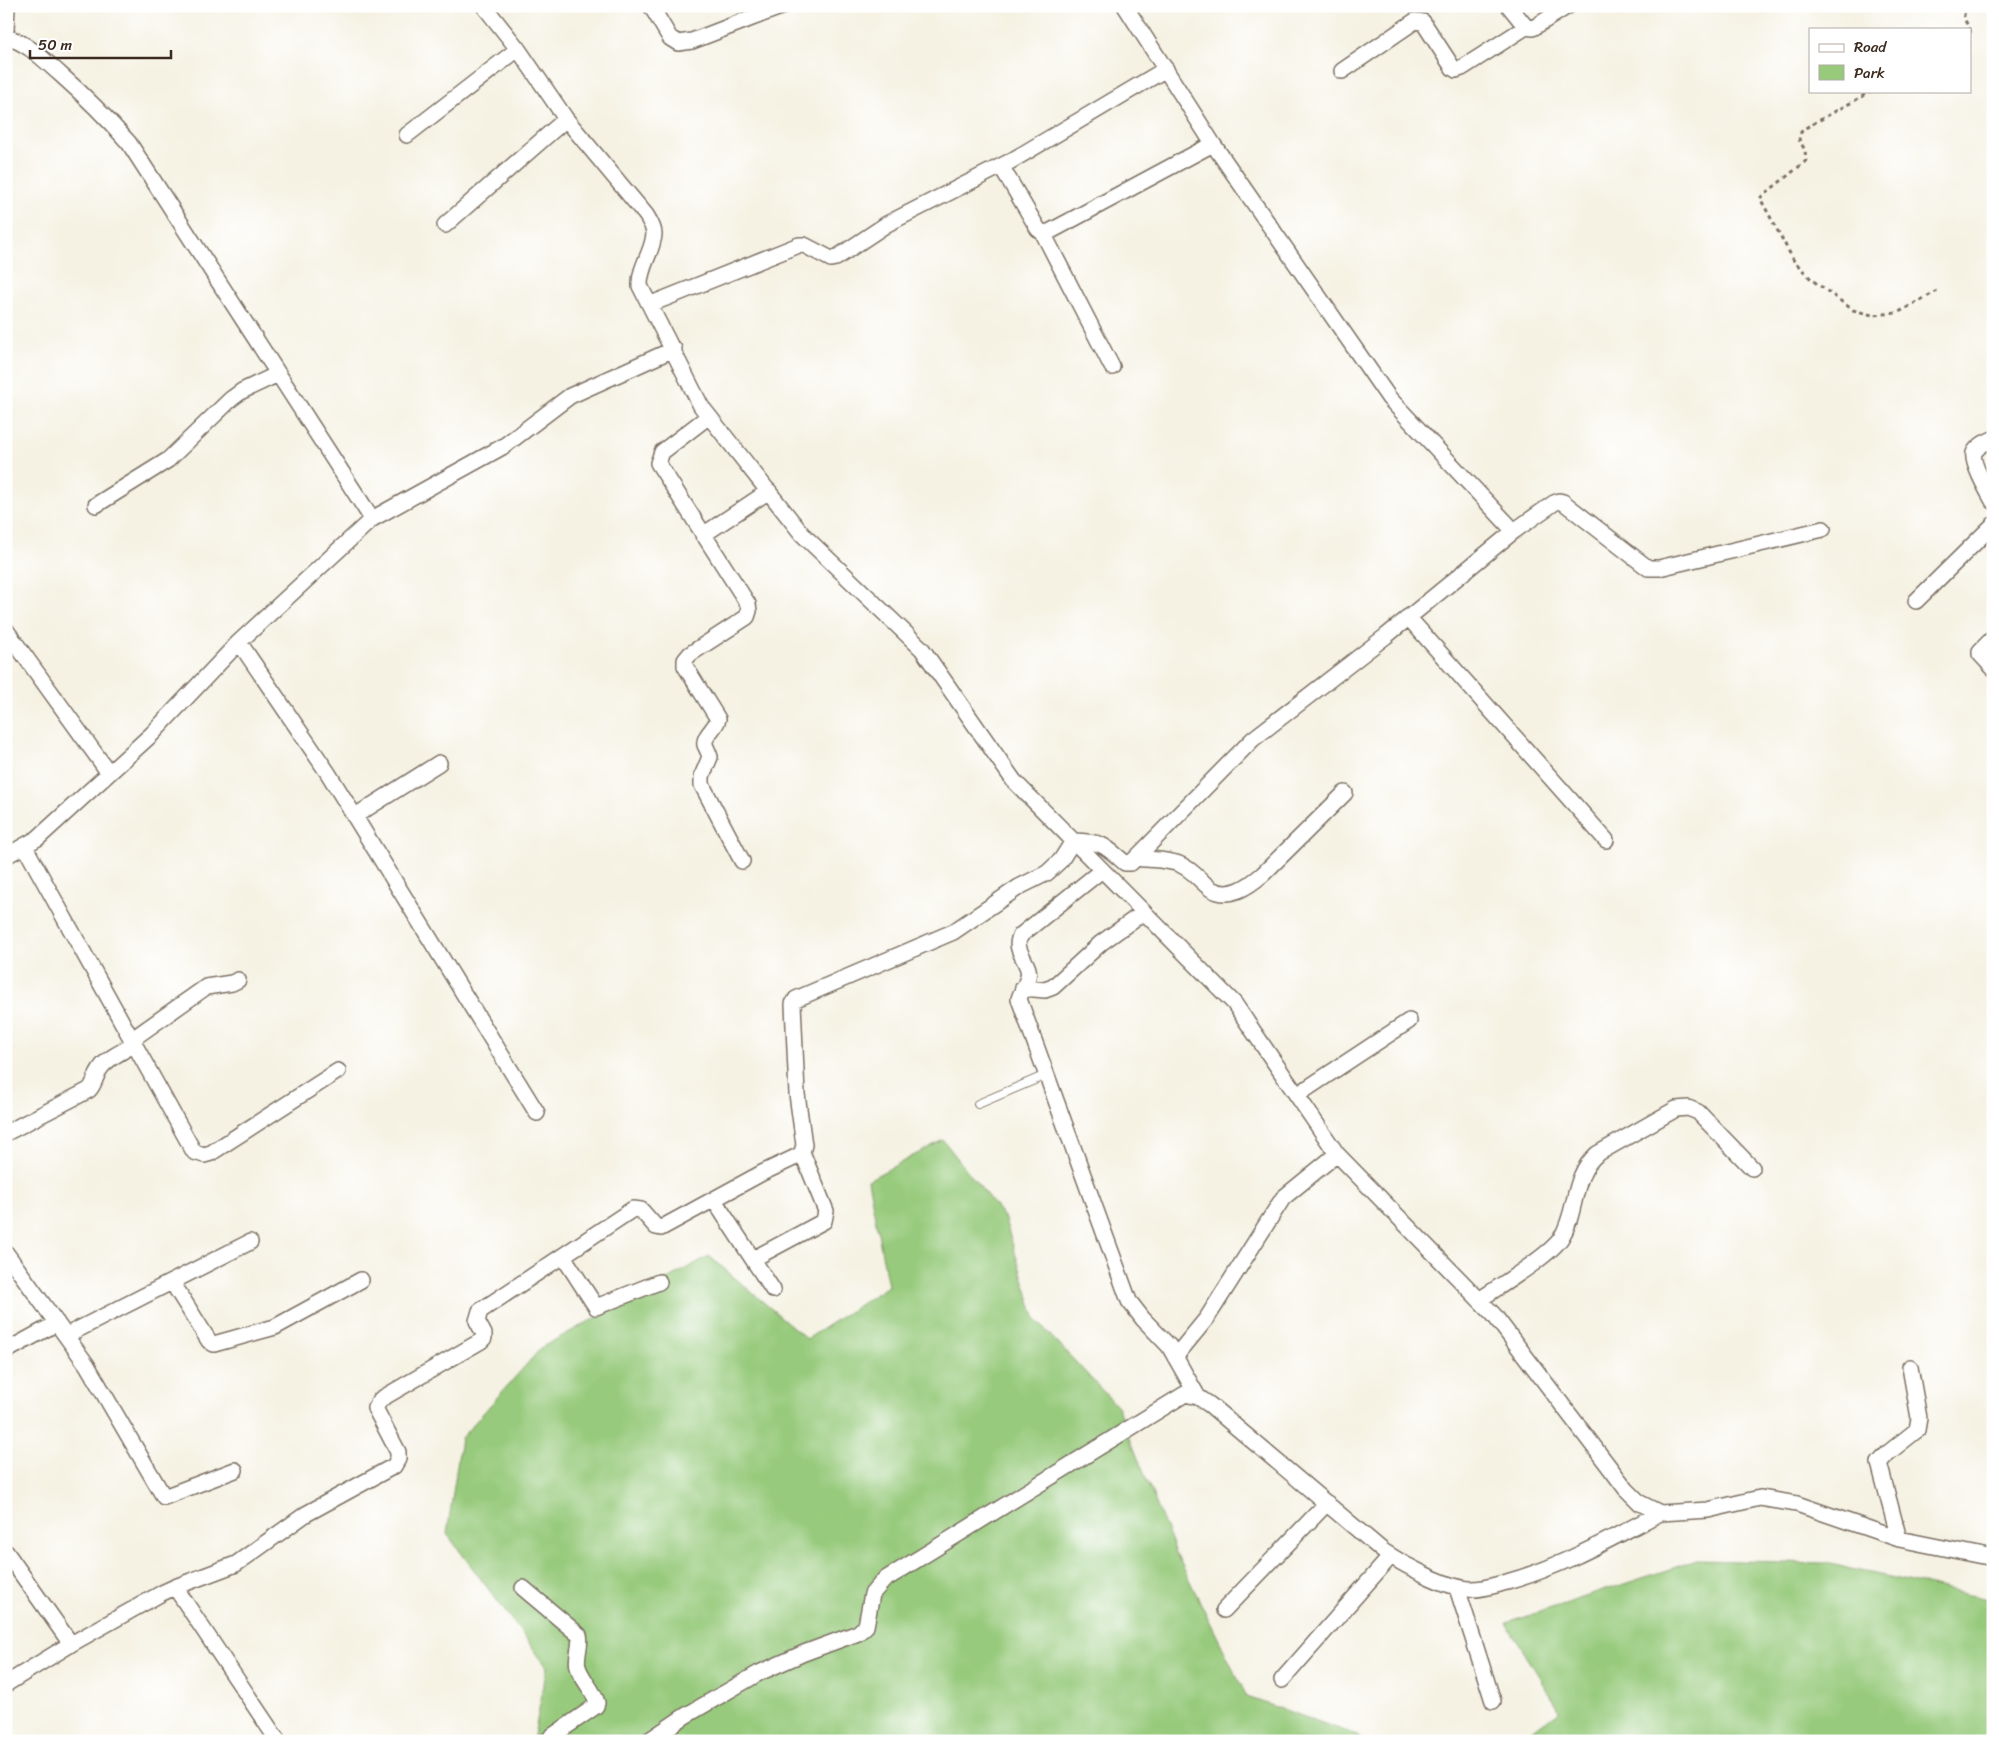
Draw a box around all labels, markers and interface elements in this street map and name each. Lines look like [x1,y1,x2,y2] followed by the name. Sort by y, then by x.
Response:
[30,28,171,60] scale bar
[1809,28,1972,92] legend
[38,32,73,58] text: 50 m
[1854,34,1887,60] text: Road
[1854,60,1885,86] text: Park

